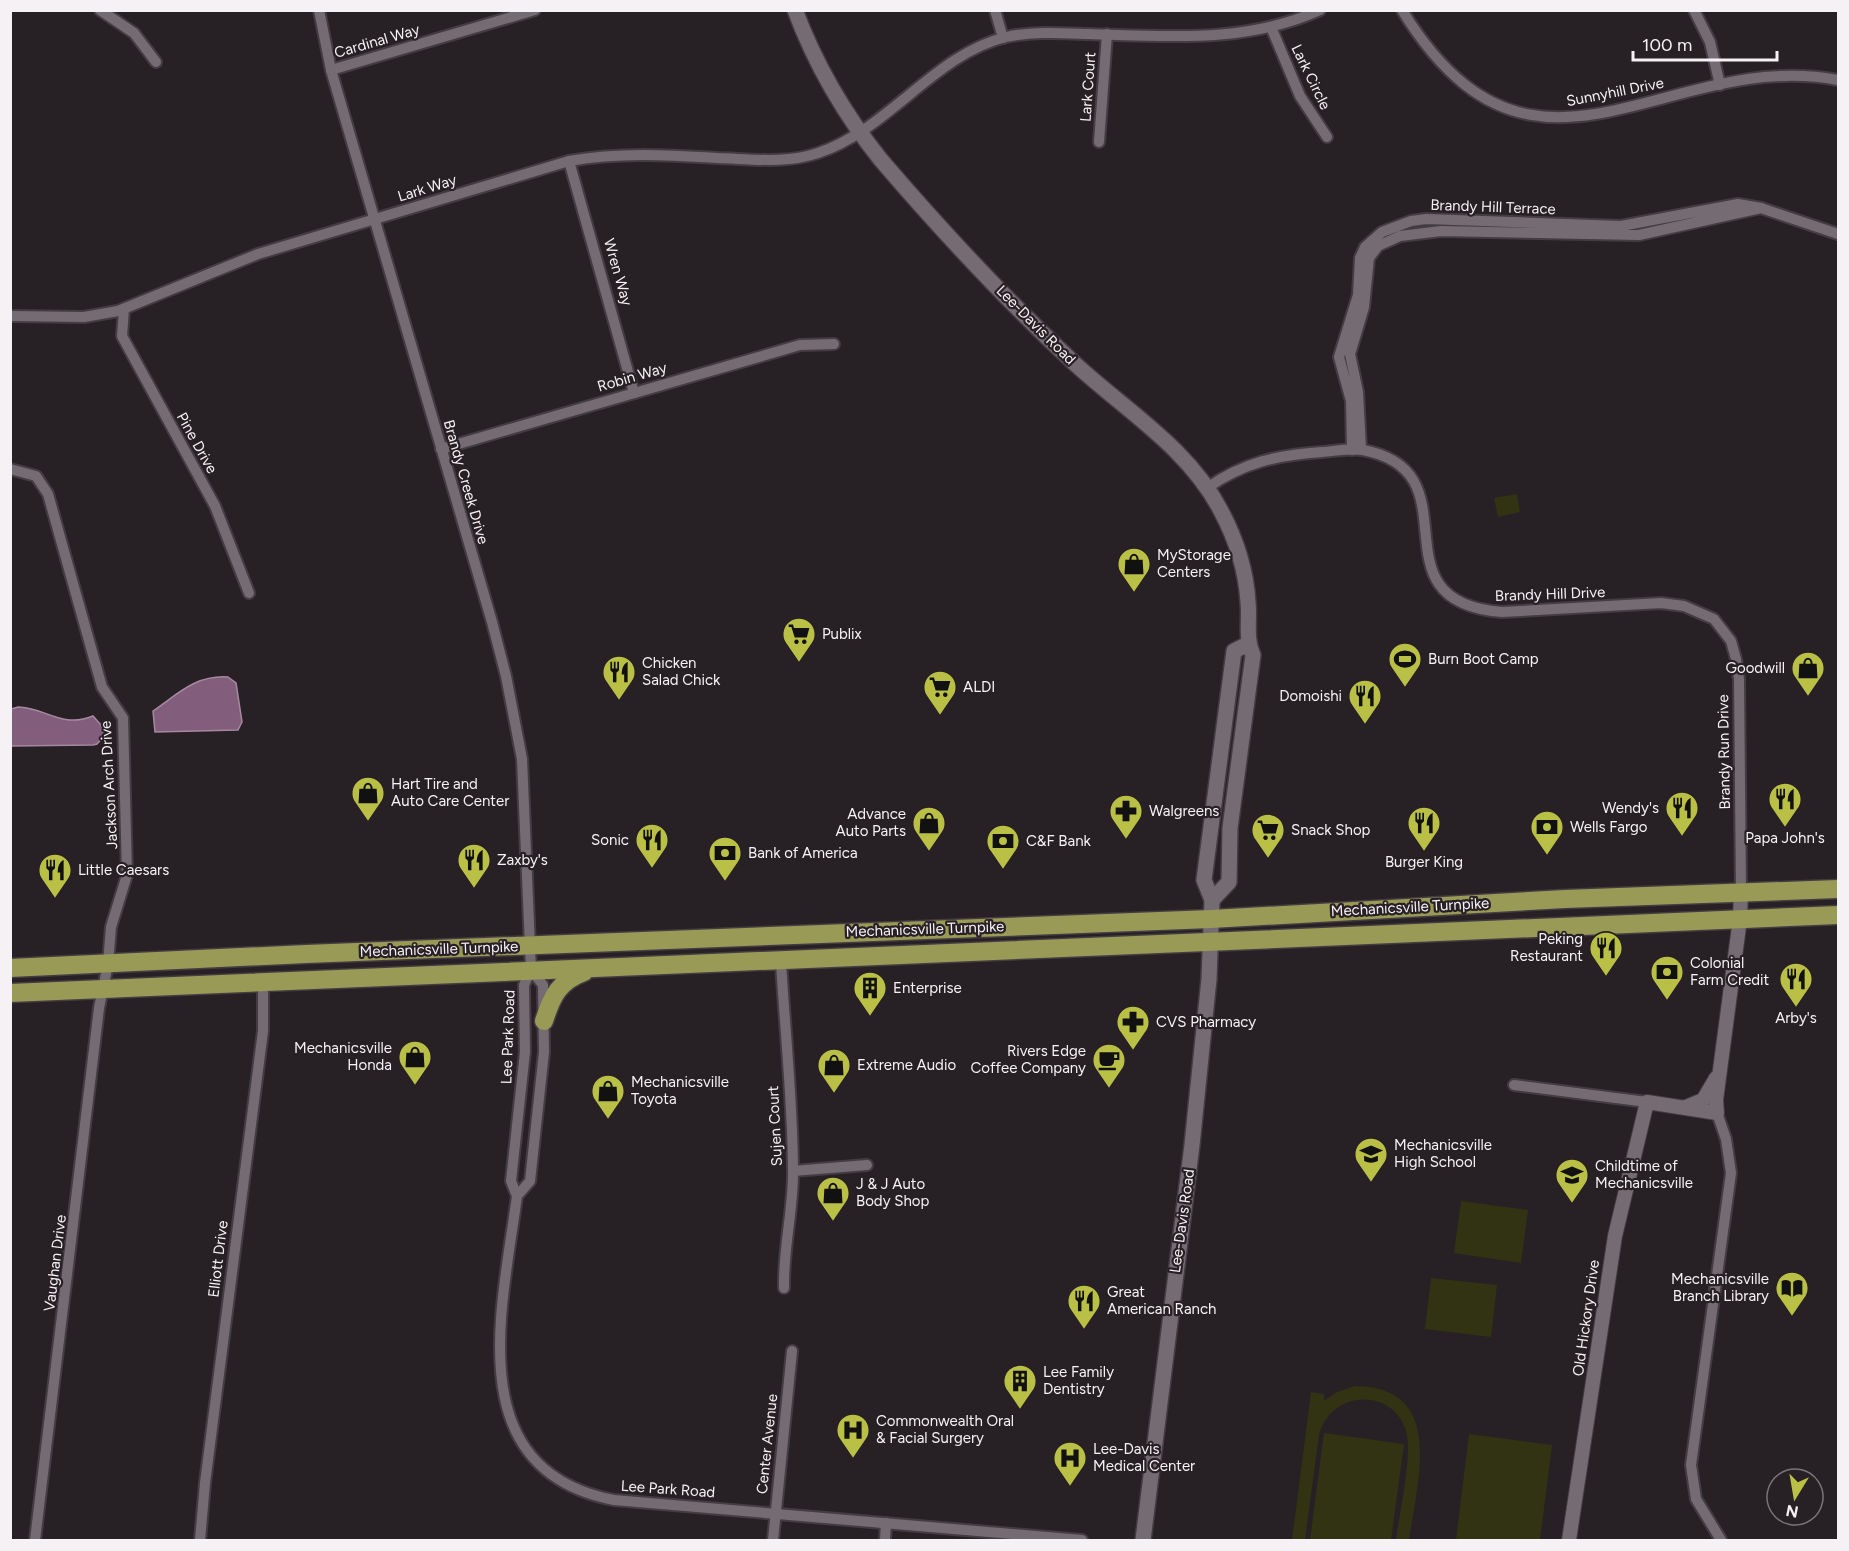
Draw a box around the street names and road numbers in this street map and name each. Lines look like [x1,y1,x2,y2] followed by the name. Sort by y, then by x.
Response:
[332,20,422,62] street label: Cardinal Way
[1287,41,1335,113] street label: Lark Circle
[1077,51,1099,123] street label: Lark Court
[1565,74,1665,110] street label: Sunnyhill Drive
[395,170,459,205] street label: Lark Way
[1430,196,1556,218] street label: Brandy Hill Terrace
[600,236,636,308] street label: Wren Way
[993,282,1079,368] street label: Lee-Davis Road
[595,358,669,396] street label: Robin Way
[173,409,221,477] street label: Pine Drive
[440,418,492,546] street label: Brandy Creek Drive
[1495,583,1605,605] street label: Brandy Hill Drive
[1714,694,1734,810] street label: Brandy Run Drive
[97,720,121,850] street label: Jackson Arch Drive
[1330,894,1490,920] street label: Mechanicsville Turnpike
[845,917,1005,941] street label: Mechanicsville Turnpike
[359,937,519,961] street label: Mechanicsville Turnpike
[497,989,519,1085] street label: Lee Park Road
[764,1085,786,1167] street label: Sujen Court
[1166,1168,1198,1274] street label: Lee-Davis Road
[40,1214,70,1312] street label: Vaughan Drive
[204,1219,232,1299] street label: Elliott Drive
[1569,1259,1603,1377] street label: Old Hickory Drive
[753,1393,781,1495] street label: Center Avenue
[620,1477,716,1501] street label: Lee Park Road

